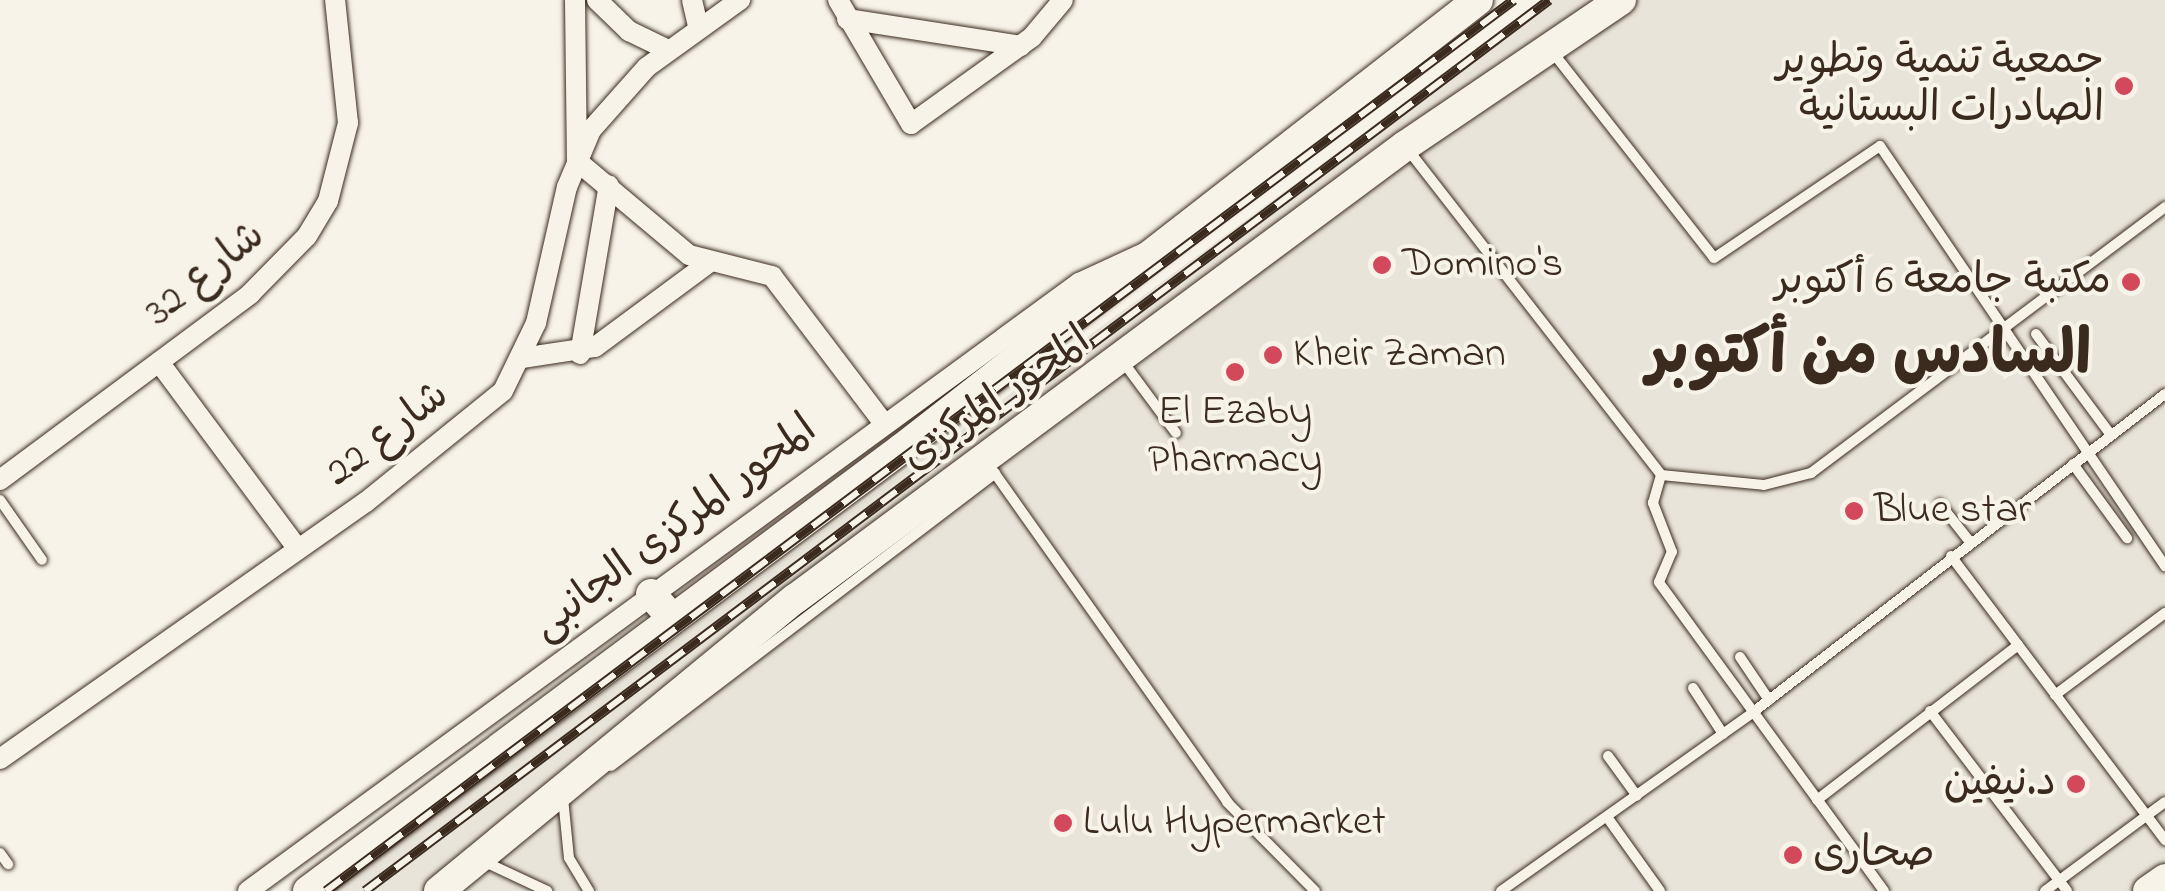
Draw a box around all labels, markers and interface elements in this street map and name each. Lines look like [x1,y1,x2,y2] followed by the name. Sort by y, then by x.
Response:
[1777,37,2104,136] place label: جمعية تنمية وتطوير الصادرات البستانية
[2113,75,2135,97] marker: جمعية تنمية وتطوير الصادرات البستانية
[136,211,276,339] street label: شارع 32
[1402,240,1563,290] place label: Domino's
[1371,254,1393,276] marker: Domino's
[1775,257,2111,307] place label: مكتبة جامعة 6 أكتوبر
[2120,271,2142,293] marker: مكتبة جامعة 6 أكتوبر
[893,317,1101,483] street label: المحور المركزى
[1647,321,2091,395] district label: السادس من أكتوبر
[1293,330,1506,380] place label: Kheir Zaman
[1262,344,1284,366] marker: Kheir Zaman
[1224,361,1246,383] marker: El Ezaby Pharmacy
[316,371,460,499] street label: شارع 22
[1148,388,1322,486] place label: El Ezaby Pharmacy
[522,405,828,653] street label: المحور المركزى الجانبى
[1874,486,2031,536] place label: Blue star
[1843,500,1865,522] marker: Blue star
[1943,759,2056,809] place label: د.نيفين
[2065,773,2087,795] marker: د.نيفين
[1083,798,1386,848] place label: Lulu Hypermarket
[1052,812,1074,834] marker: Lulu Hypermarket
[1813,830,1935,880] place label: صحارى
[1782,844,1804,866] marker: صحارى

